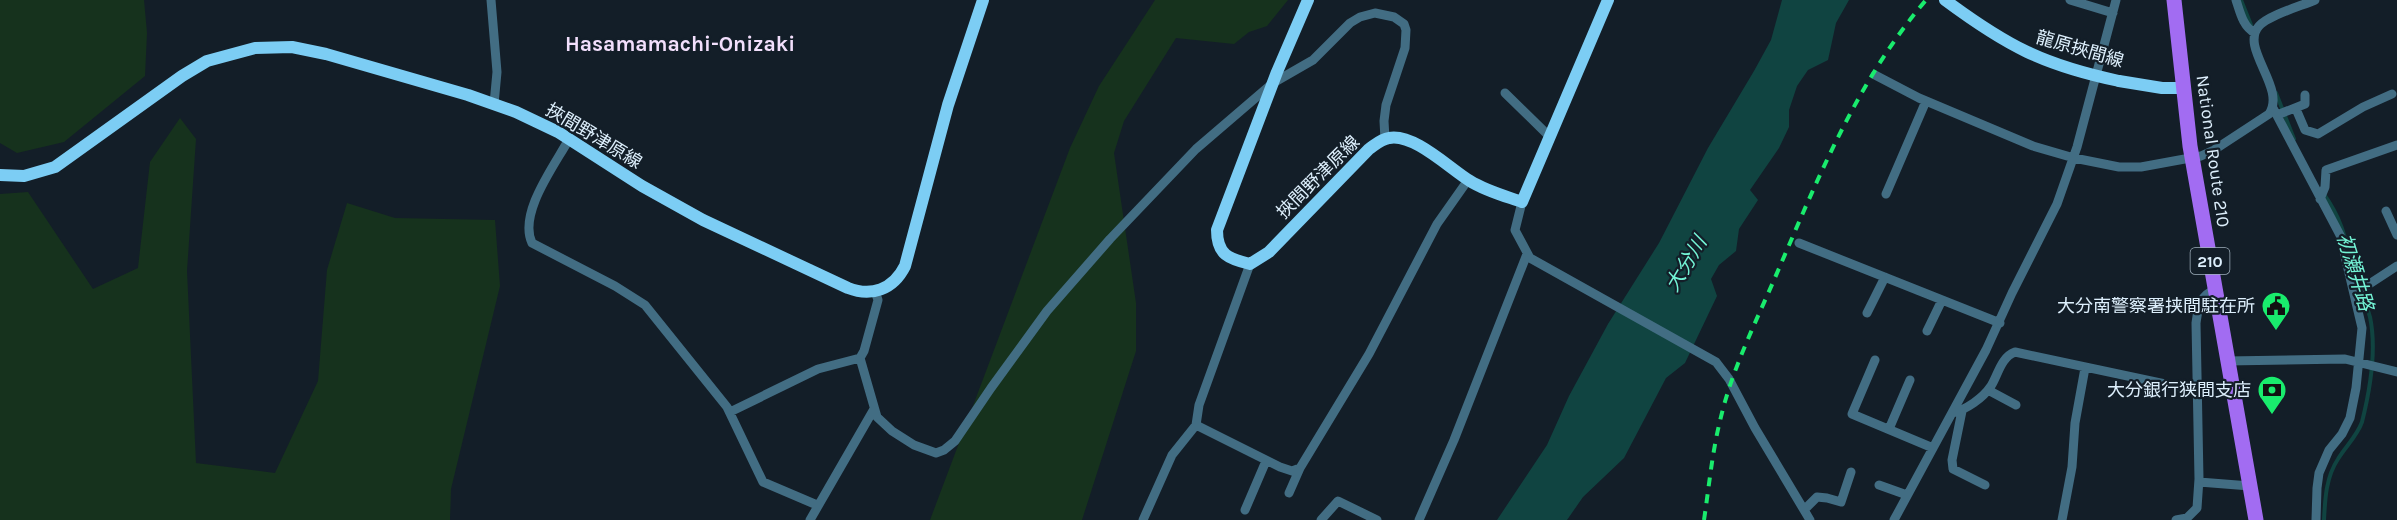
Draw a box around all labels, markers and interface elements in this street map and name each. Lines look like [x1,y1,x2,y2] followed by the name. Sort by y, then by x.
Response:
[2034,26,2126,72] street label: 龍原挾間線
[565,32,795,56] district label: Hasamamachi-Onizaki
[2191,74,2235,228] street label: National Route 210
[542,99,646,173] street label: 挾間野津原線
[1272,131,1364,223] street label: 挾間野津原線
[2332,230,2378,316] water label: 初瀬井路
[1661,231,1712,296] water label: 大分川
[2190,248,2230,274] road number: 210
[2260,290,2292,332] public building icon: 大分南警察署挟間駐在所
[2057,295,2255,317] place label: 大分南警察署挟間駐在所
[2256,374,2288,416] bank icon: 大分銀行狭間支店
[2107,379,2251,401] place label: 大分銀行狭間支店

